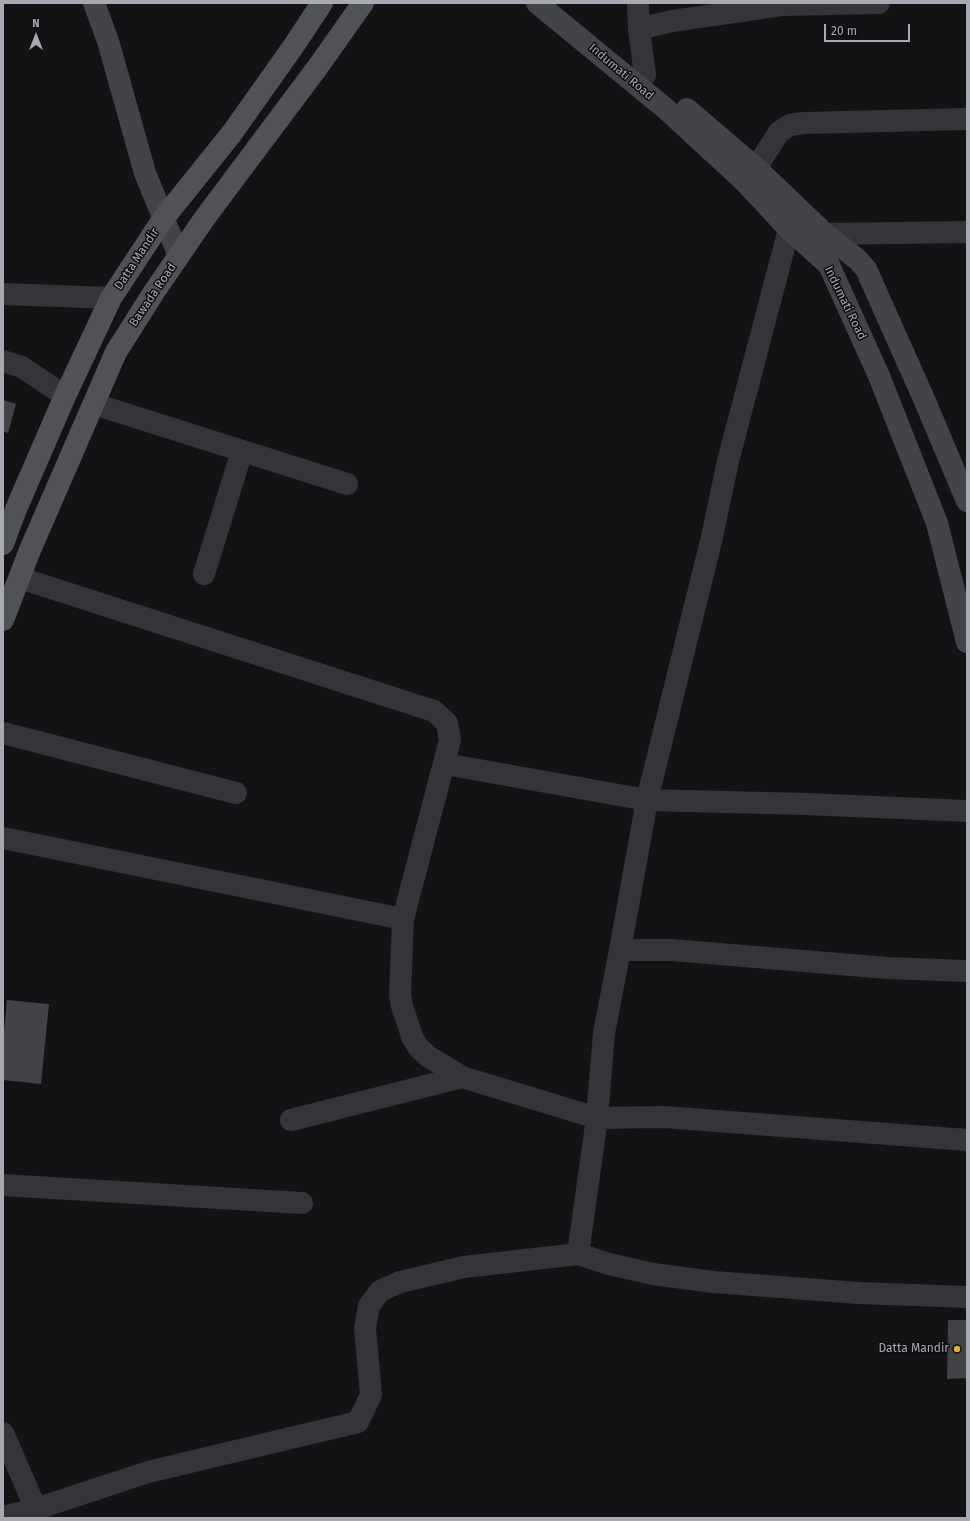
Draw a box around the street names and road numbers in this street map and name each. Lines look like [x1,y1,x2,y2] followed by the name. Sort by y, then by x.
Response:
[586,41,656,103] street label: Indumati Road
[112,226,162,292] street label: Datta Mandir
[127,261,179,329] street label: Bawada Road
[821,264,869,342] street label: Indumati Road

